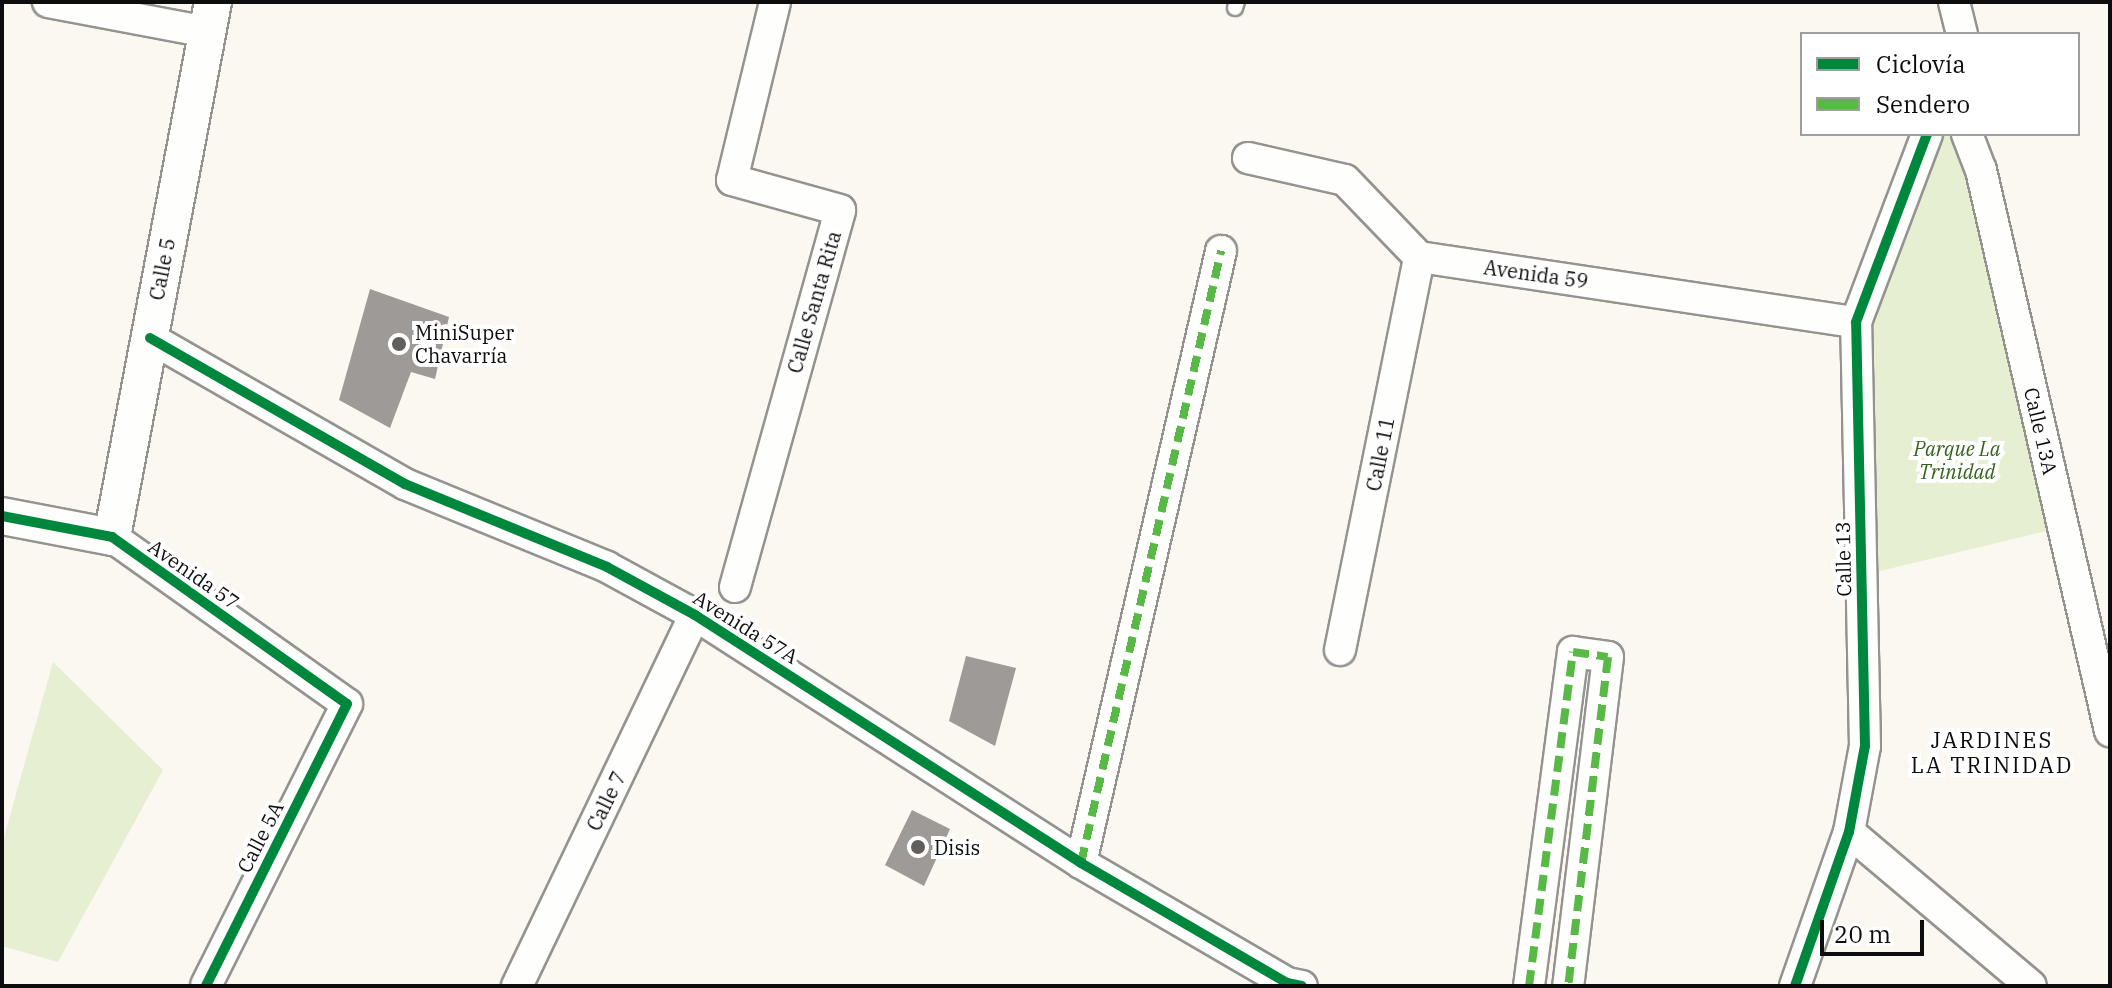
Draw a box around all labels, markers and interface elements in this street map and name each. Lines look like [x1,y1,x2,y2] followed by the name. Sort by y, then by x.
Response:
[1800,32,2080,136] legend
[1876,48,1966,80] text: Ciclovía
[1876,88,1970,120] text: Sendero
[782,228,846,376] street label: Calle Santa Rita
[144,236,180,302] street label: Calle 5
[1482,255,1590,293] street label: Avenida 59
[415,320,514,367] place label: MiniSuper Chavarría
[390,335,408,353] marker: MiniSuper Chavarría
[2019,385,2063,477] street label: Calle 13A
[1361,415,1399,493] street label: Calle 11
[1913,437,2001,484] park label: Parque La Trinidad
[1830,521,1856,597] street label: Calle 13
[144,534,244,614] street label: Avenida 57
[689,585,803,669] street label: Avenida 57A
[1911,726,2073,778] district label: JARDINES LA TRINIDAD
[581,767,631,835] street label: Calle 7
[232,797,288,877] street label: Calle 5A
[934,835,980,859] place label: Disis
[909,838,927,856] marker: Disis
[1824,904,1928,954] scale bar
[1834,918,1891,950] text: 20 m

